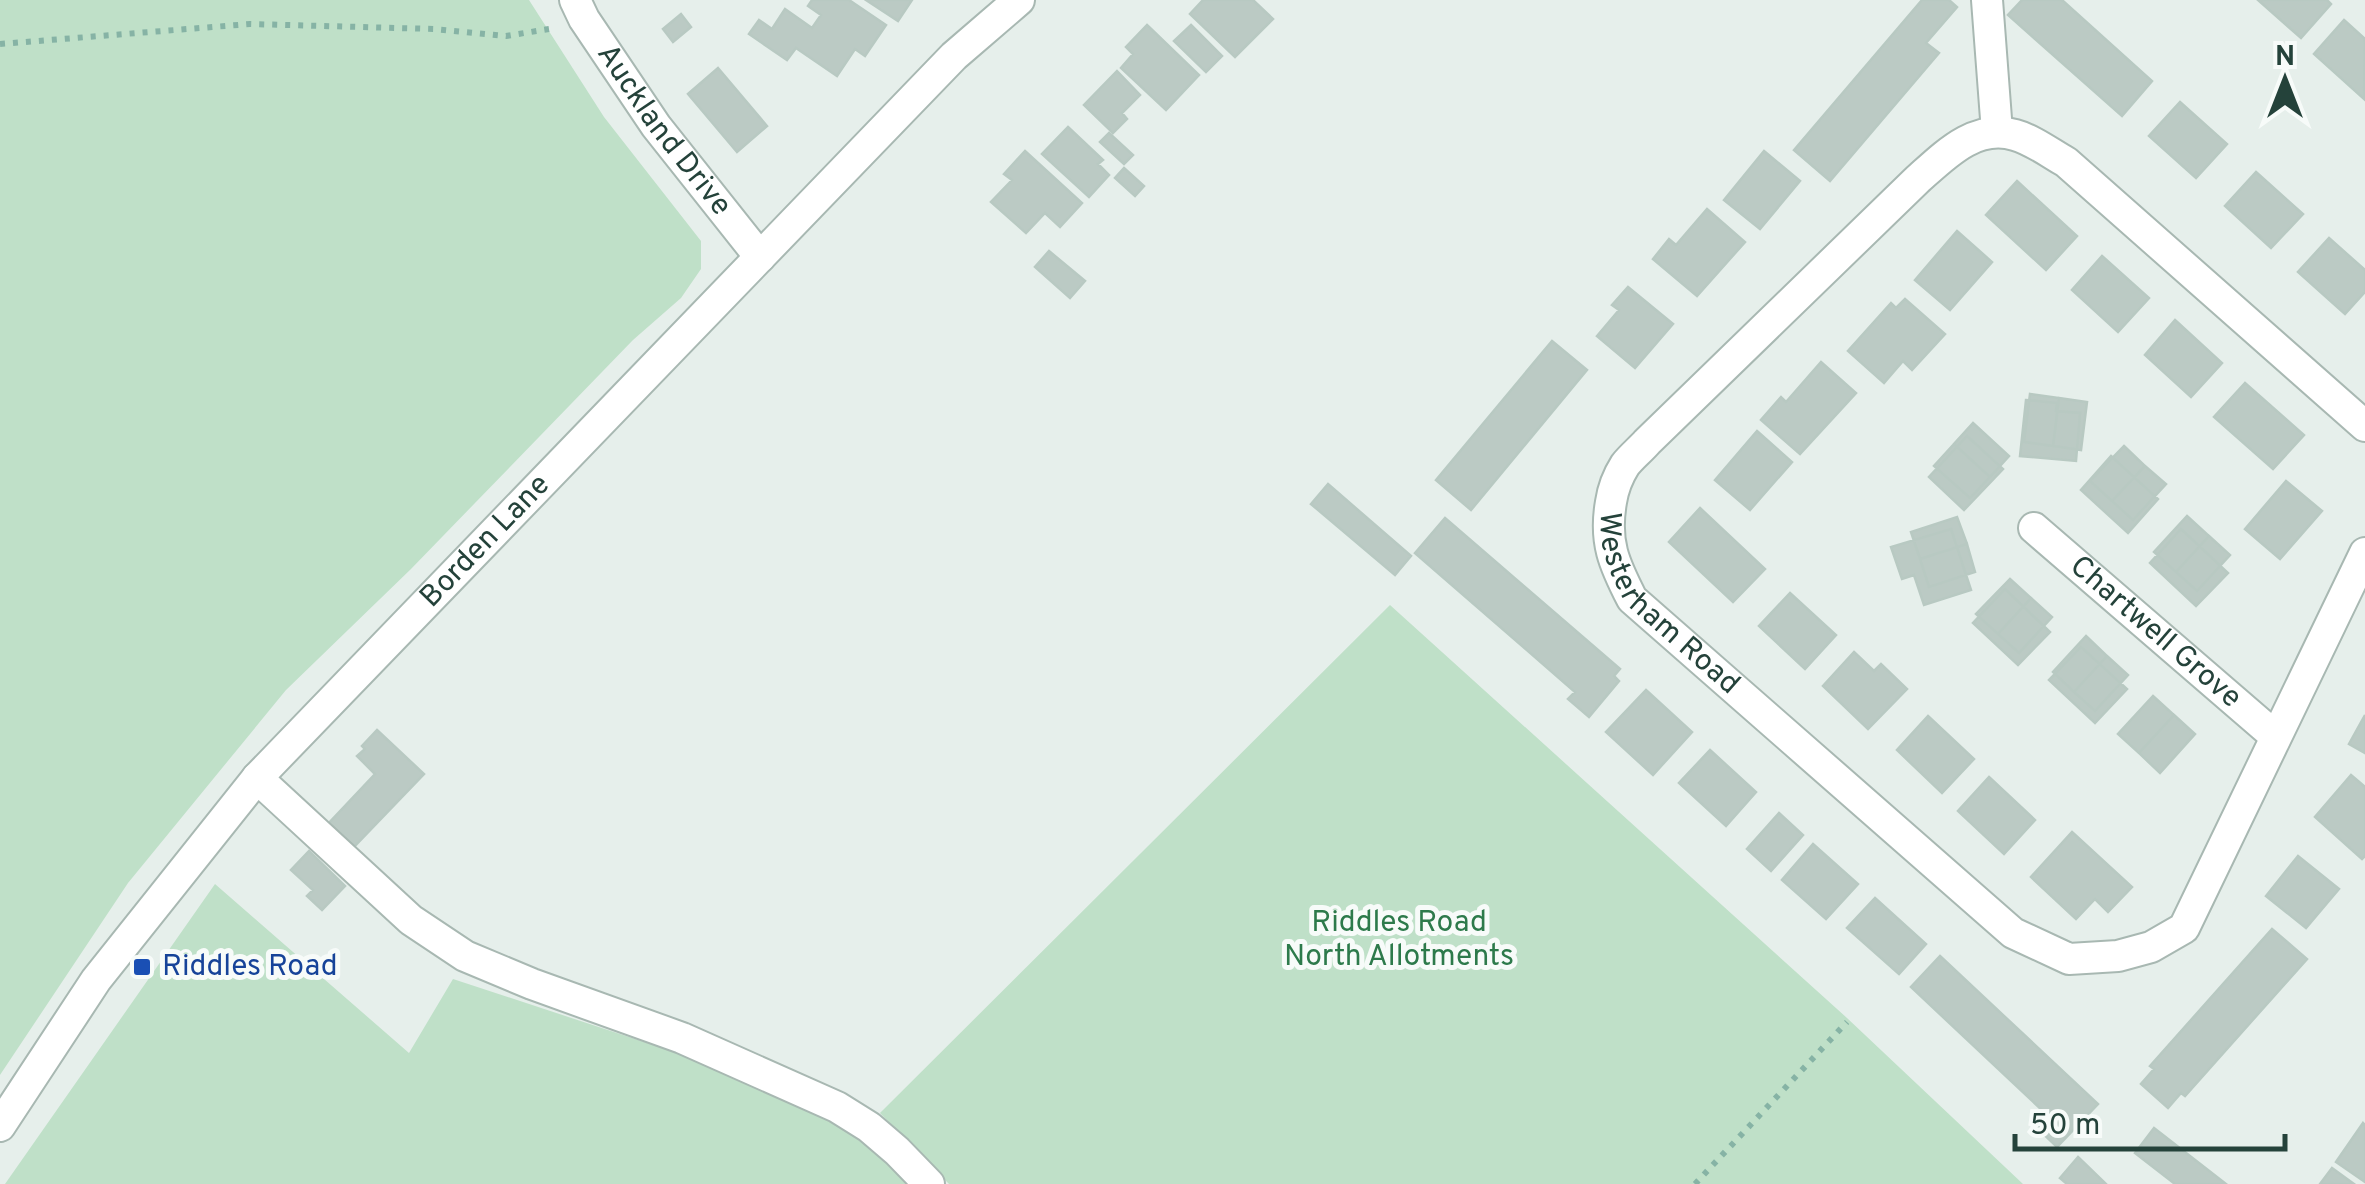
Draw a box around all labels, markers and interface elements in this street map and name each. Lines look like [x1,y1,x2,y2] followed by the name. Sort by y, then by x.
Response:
[2235,30,2335,130] north arrow
[588,38,739,224] street label: Auckland Drive
[2275,40,2295,76] text: N
[413,467,558,616] street label: Borden Lane
[1590,512,1747,703] street label: Westerham Road
[2062,548,2249,717] street label: Chartwell Grove
[1284,905,1514,976] park label: Riddles Road North Allotments
[162,949,338,986] place label: Riddles Road
[131,956,153,978] marker: Riddles Road
[2015,1089,2285,1151] scale bar
[2030,1108,2100,1145] text: 50 m

